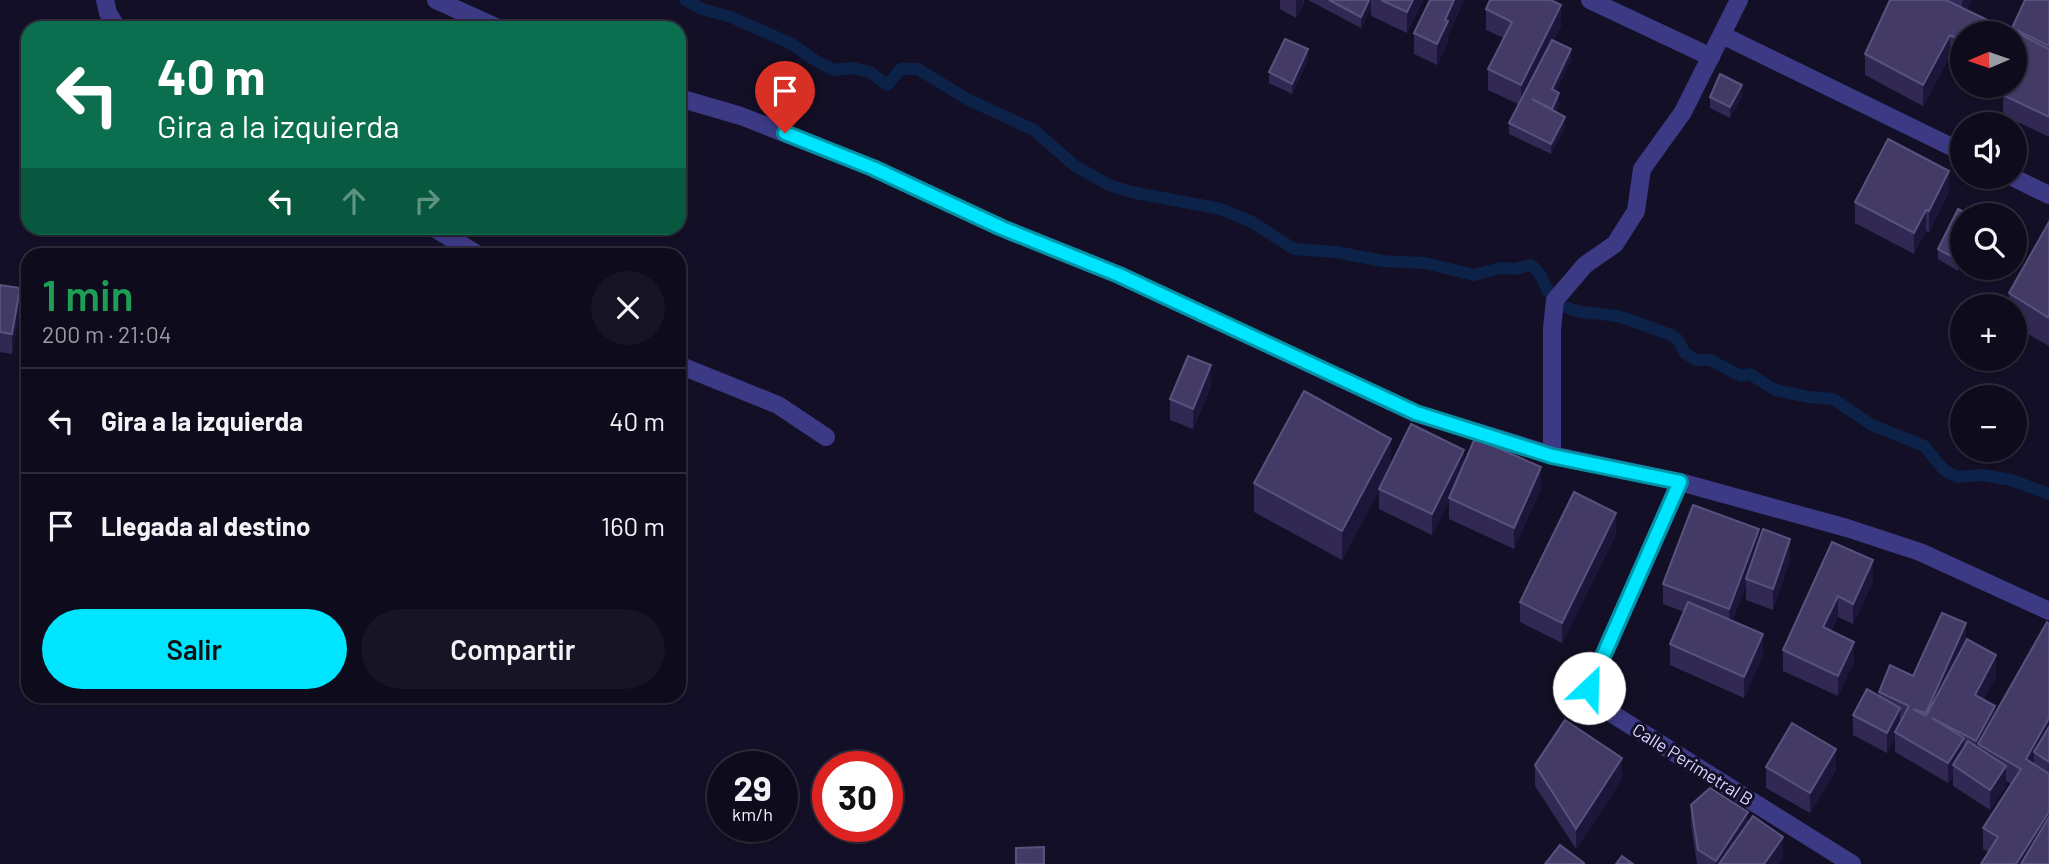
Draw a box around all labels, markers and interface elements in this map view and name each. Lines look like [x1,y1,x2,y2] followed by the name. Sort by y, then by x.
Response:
[1950,21,2026,98] north arrow
[1950,21,2027,462] map controls
[157,46,265,105] text: 40 m
[42,49,133,140] icon: left
[755,61,815,133] pin
[766,72,804,110] icon: arrive
[157,106,400,144] text: Gira a la izquierda
[1950,112,2027,189] button: sound
[262,182,300,220] icon: left
[335,182,373,220] icon: ahead
[408,182,446,220] icon: right
[1950,203,2027,280] button: search
[42,269,134,319] text: 1 min
[591,271,665,345] button: close
[1950,294,2027,371] button: +
[42,320,172,348] text: 200 m · 21:04
[1950,385,2027,462] button: −
[42,402,80,440] icon: left
[101,405,303,436] text: Gira a la izquierda
[609,405,665,436] text: 40 m
[42,507,80,545] icon: arrive
[101,510,310,541] text: Llegada al destino
[601,510,665,541] text: 160 m
[42,609,347,689] button: Salir
[361,609,665,689] button: Compartir
[1552,651,1626,725] position arrow
[1629,718,1757,810] street label: Calle Perimetral B
[812,751,903,842] speed limit sign: 30
[733,766,772,808] text: 29
[732,803,773,825] text: km/h

